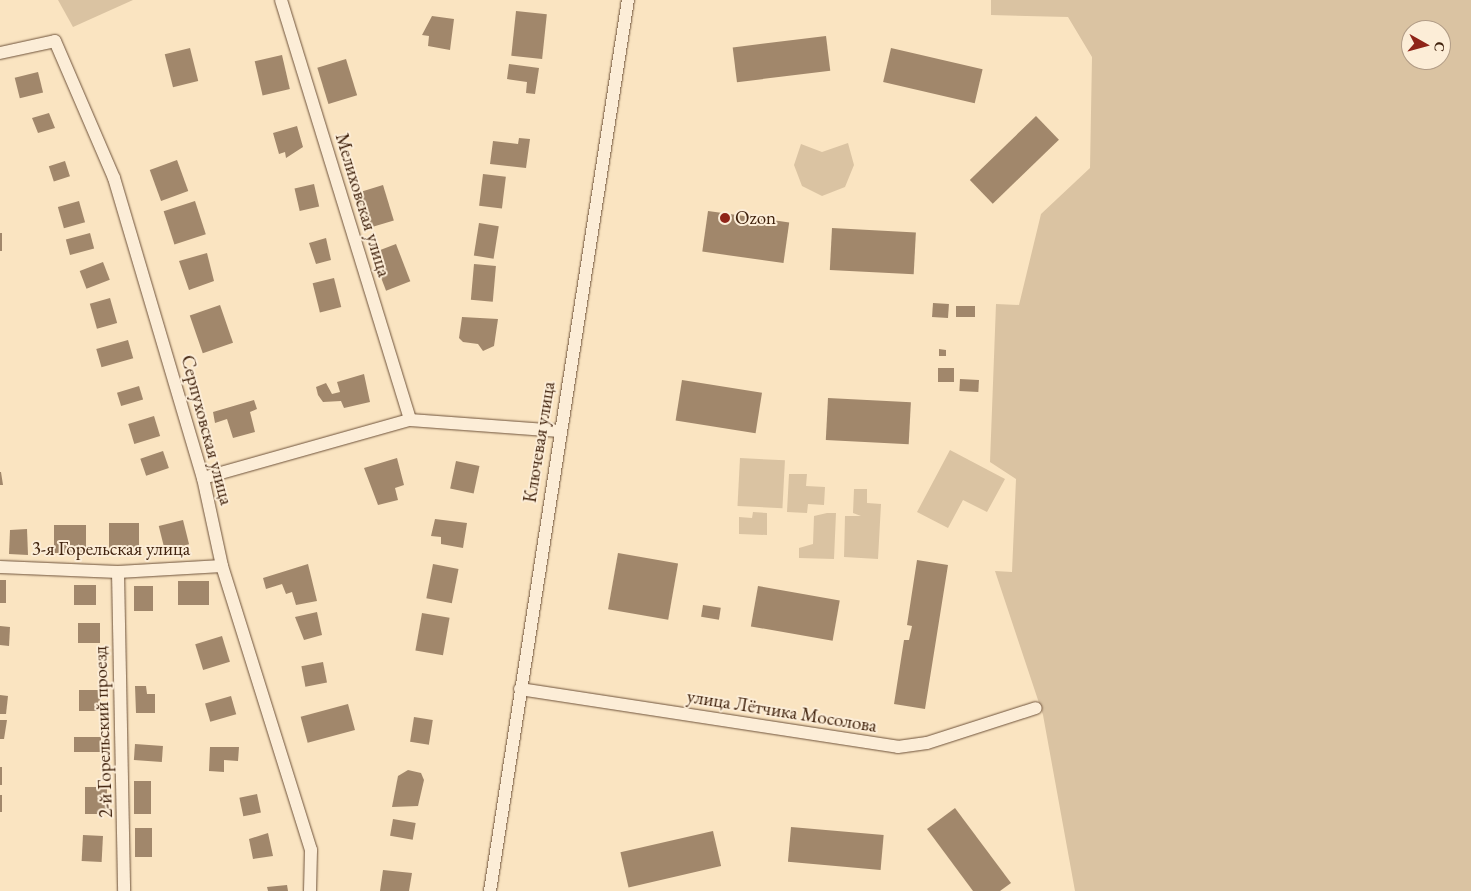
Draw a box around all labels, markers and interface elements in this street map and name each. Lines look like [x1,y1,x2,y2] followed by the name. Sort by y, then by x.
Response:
[1401,20,1451,70] north arrow
[1430,41,1449,53] text: С
[330,130,396,280] street label: Мелиховская улица
[735,207,776,229] place label: Ozon
[719,212,731,224] marker: Ozon
[176,353,238,507] street label: Серпуховская улица
[518,380,560,504] street label: Ключевая улица
[32,538,190,560] street label: 3-я Горельская улица
[89,646,117,818] street label: 2-й Горельский проезд
[685,685,879,737] street label: улица Лётчика Мосолова

